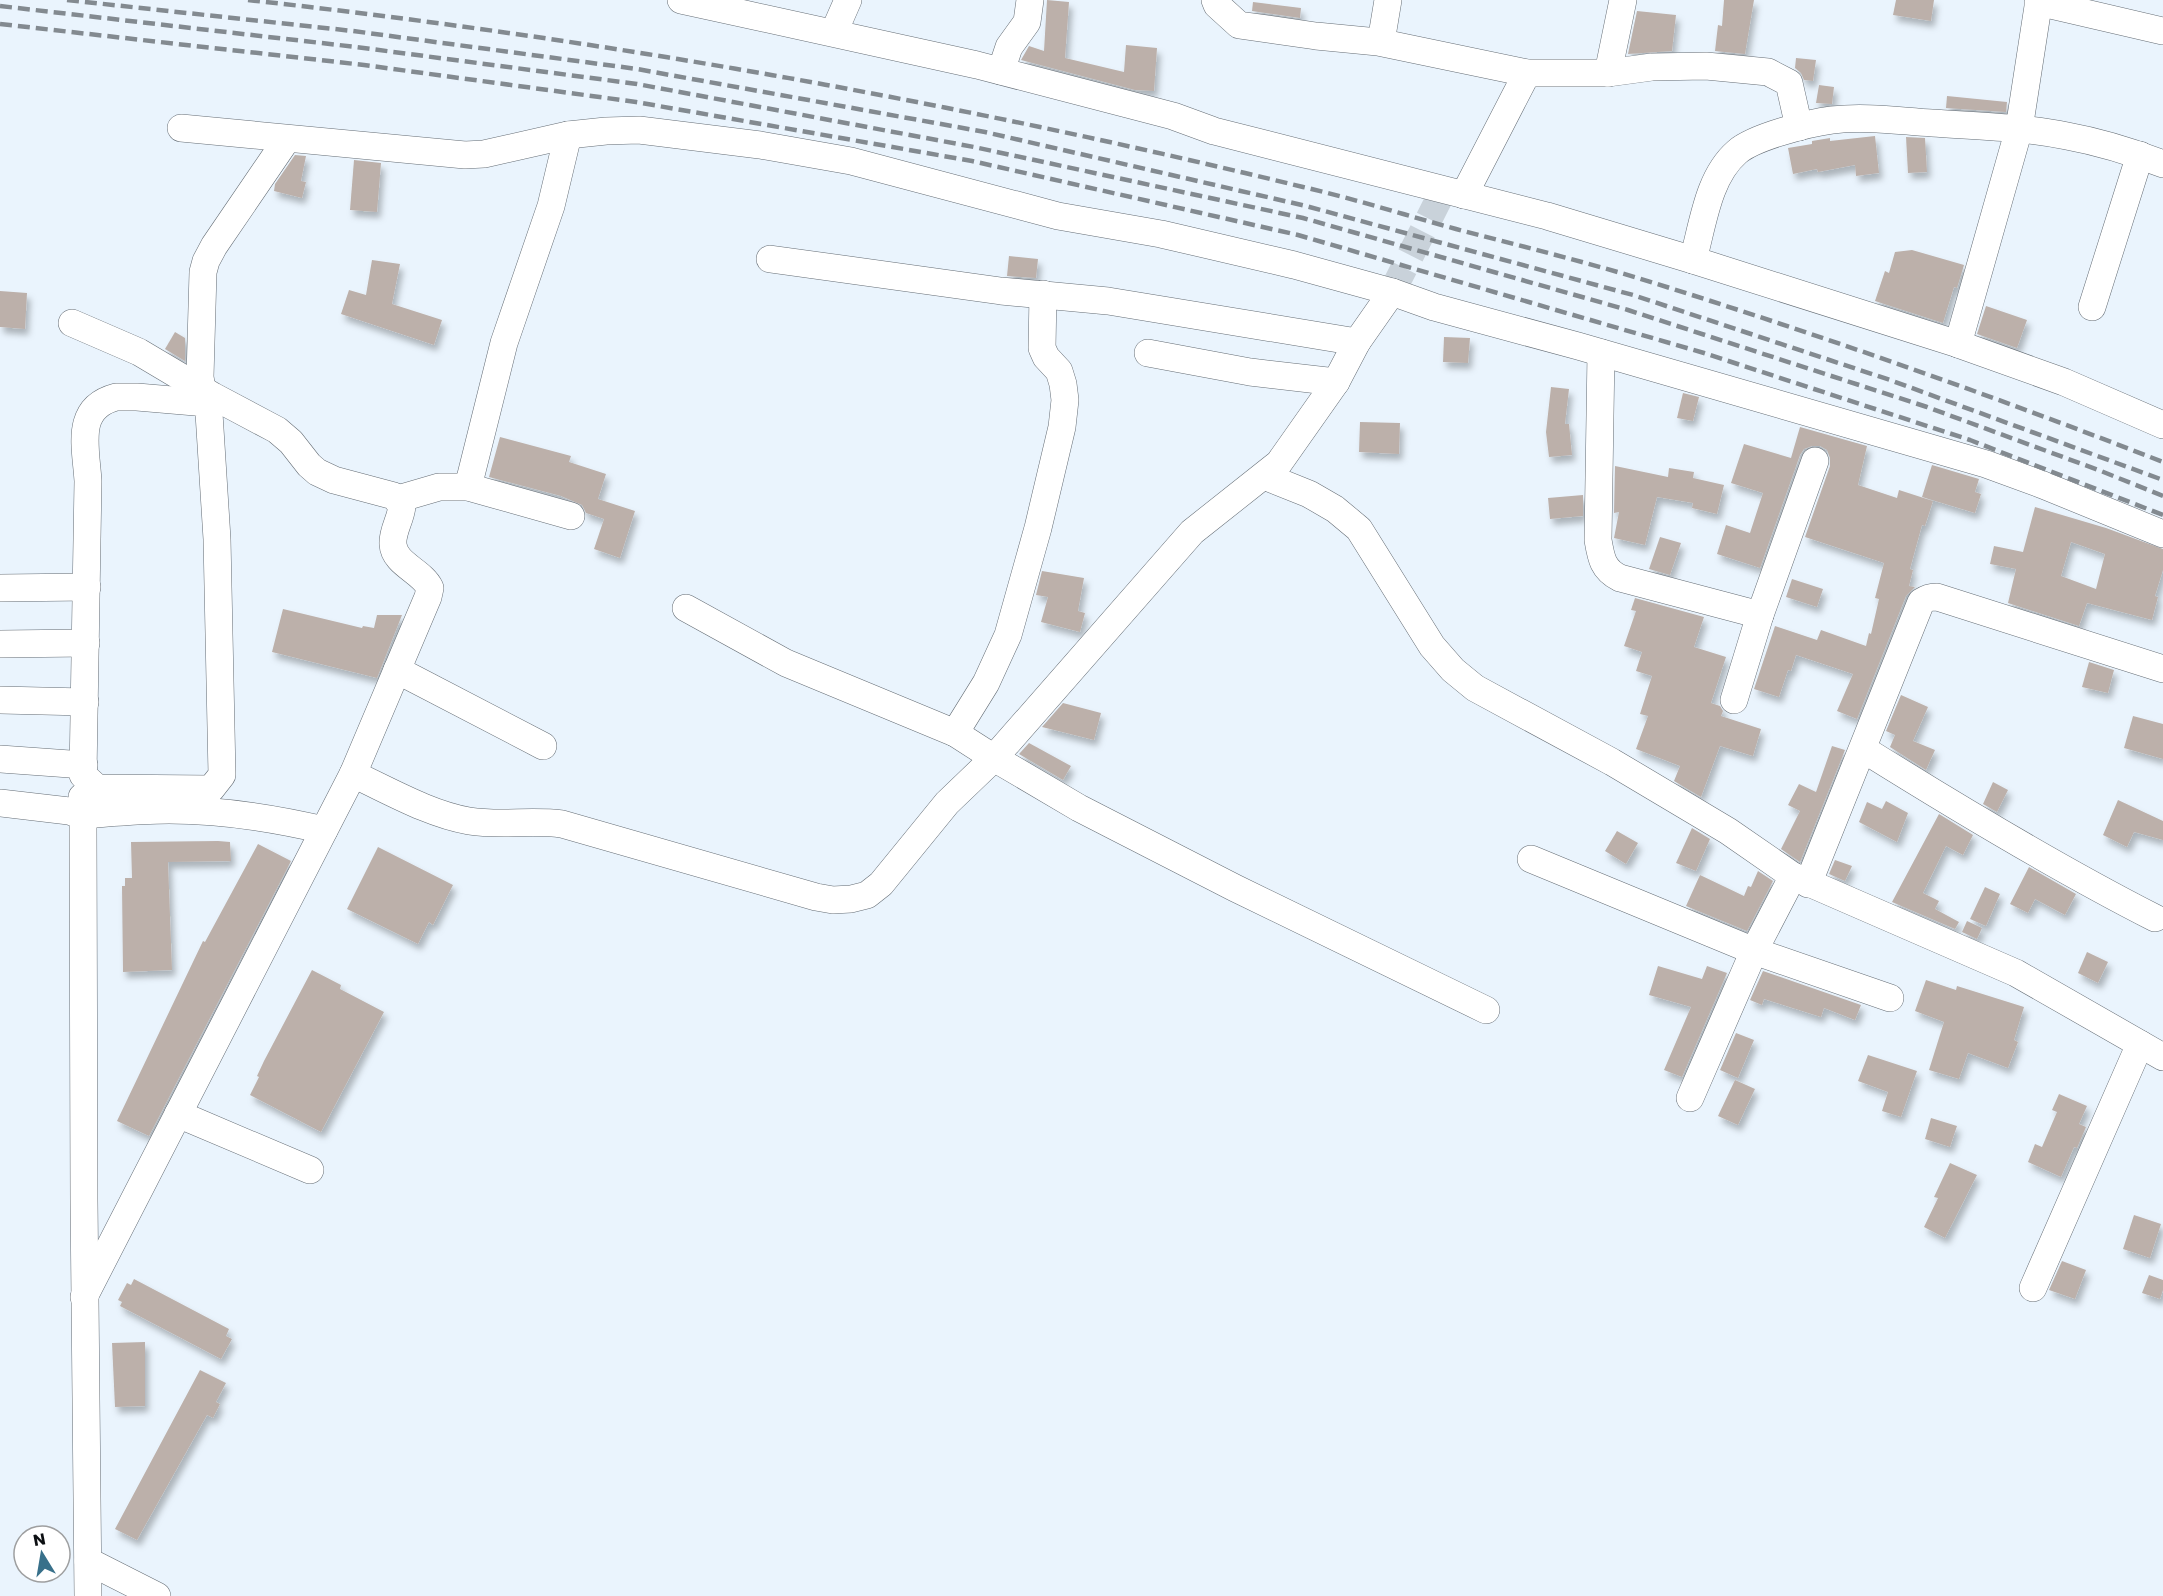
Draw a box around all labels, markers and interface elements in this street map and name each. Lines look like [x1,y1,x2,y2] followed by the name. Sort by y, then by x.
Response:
[12,1524,72,1584] north arrow
[31,1527,47,1552] text: N

